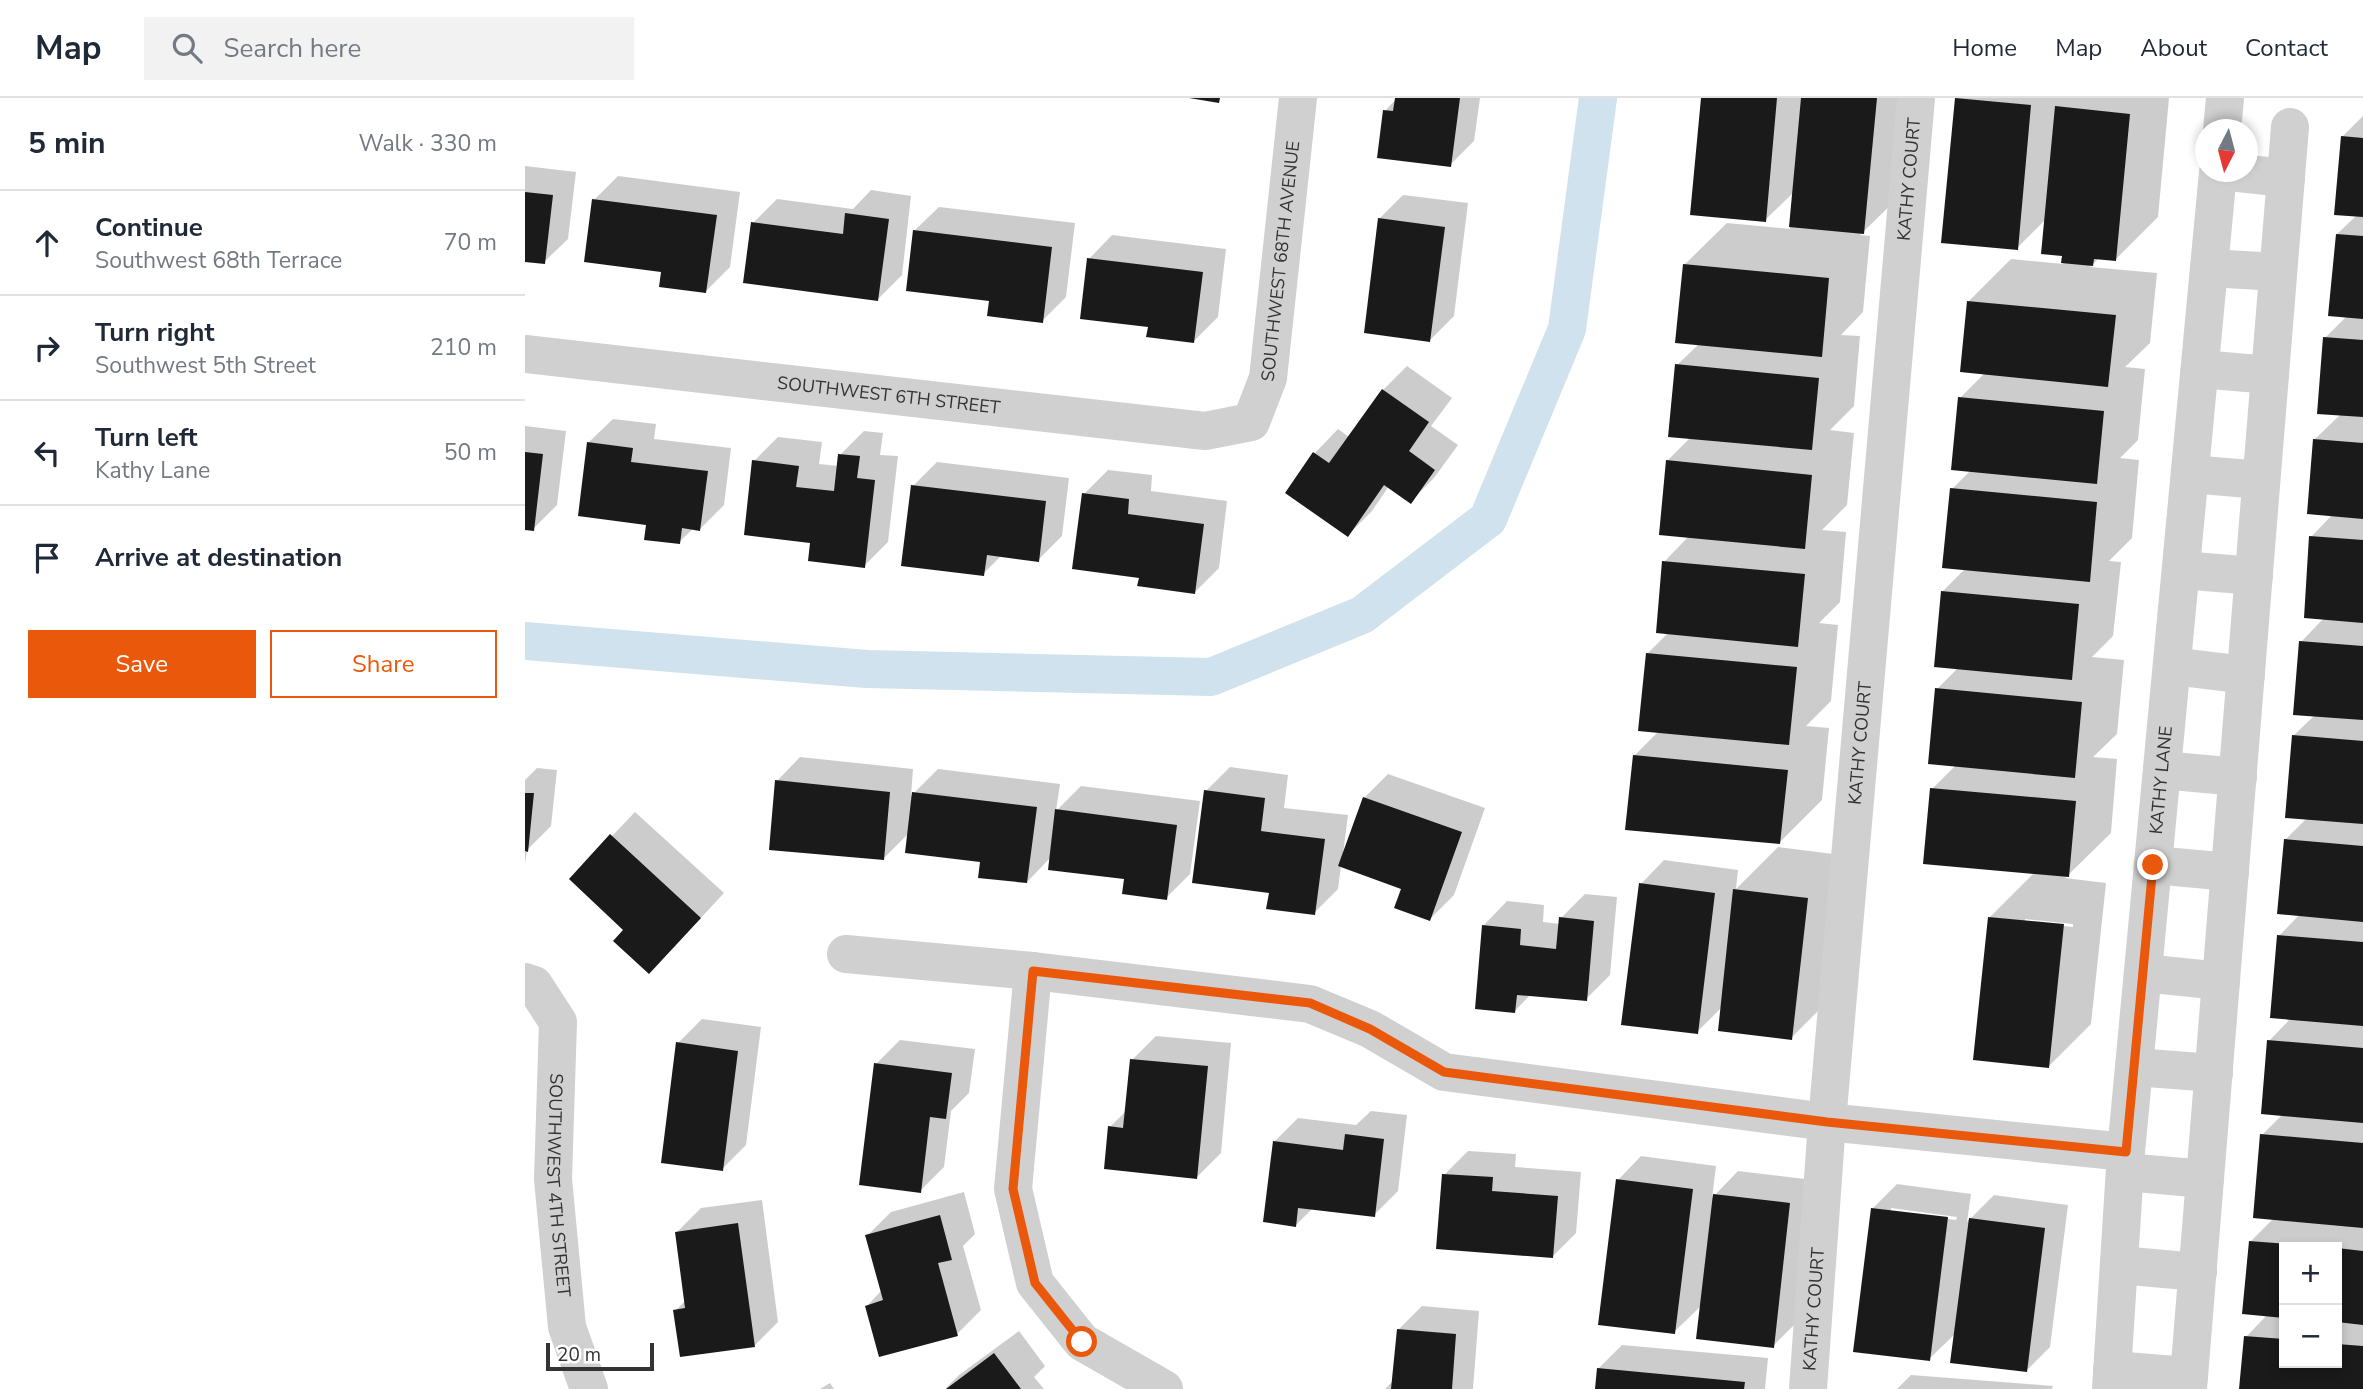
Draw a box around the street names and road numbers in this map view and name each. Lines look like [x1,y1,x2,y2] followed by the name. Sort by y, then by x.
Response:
[1892,116,1926,242] street label: KATHY COURT
[1256,140,1305,383] street label: SOUTHWEST 68TH AVENUE
[776,371,1002,420] street label: SOUTHWEST 6TH STREET
[1843,680,1877,806] street label: KATHY COURT
[2144,725,2178,835] street label: KATHY LANE
[541,1073,576,1298] street label: SOUTHWEST 4TH STREET
[1797,1247,1830,1372] street label: KATHY COURT

